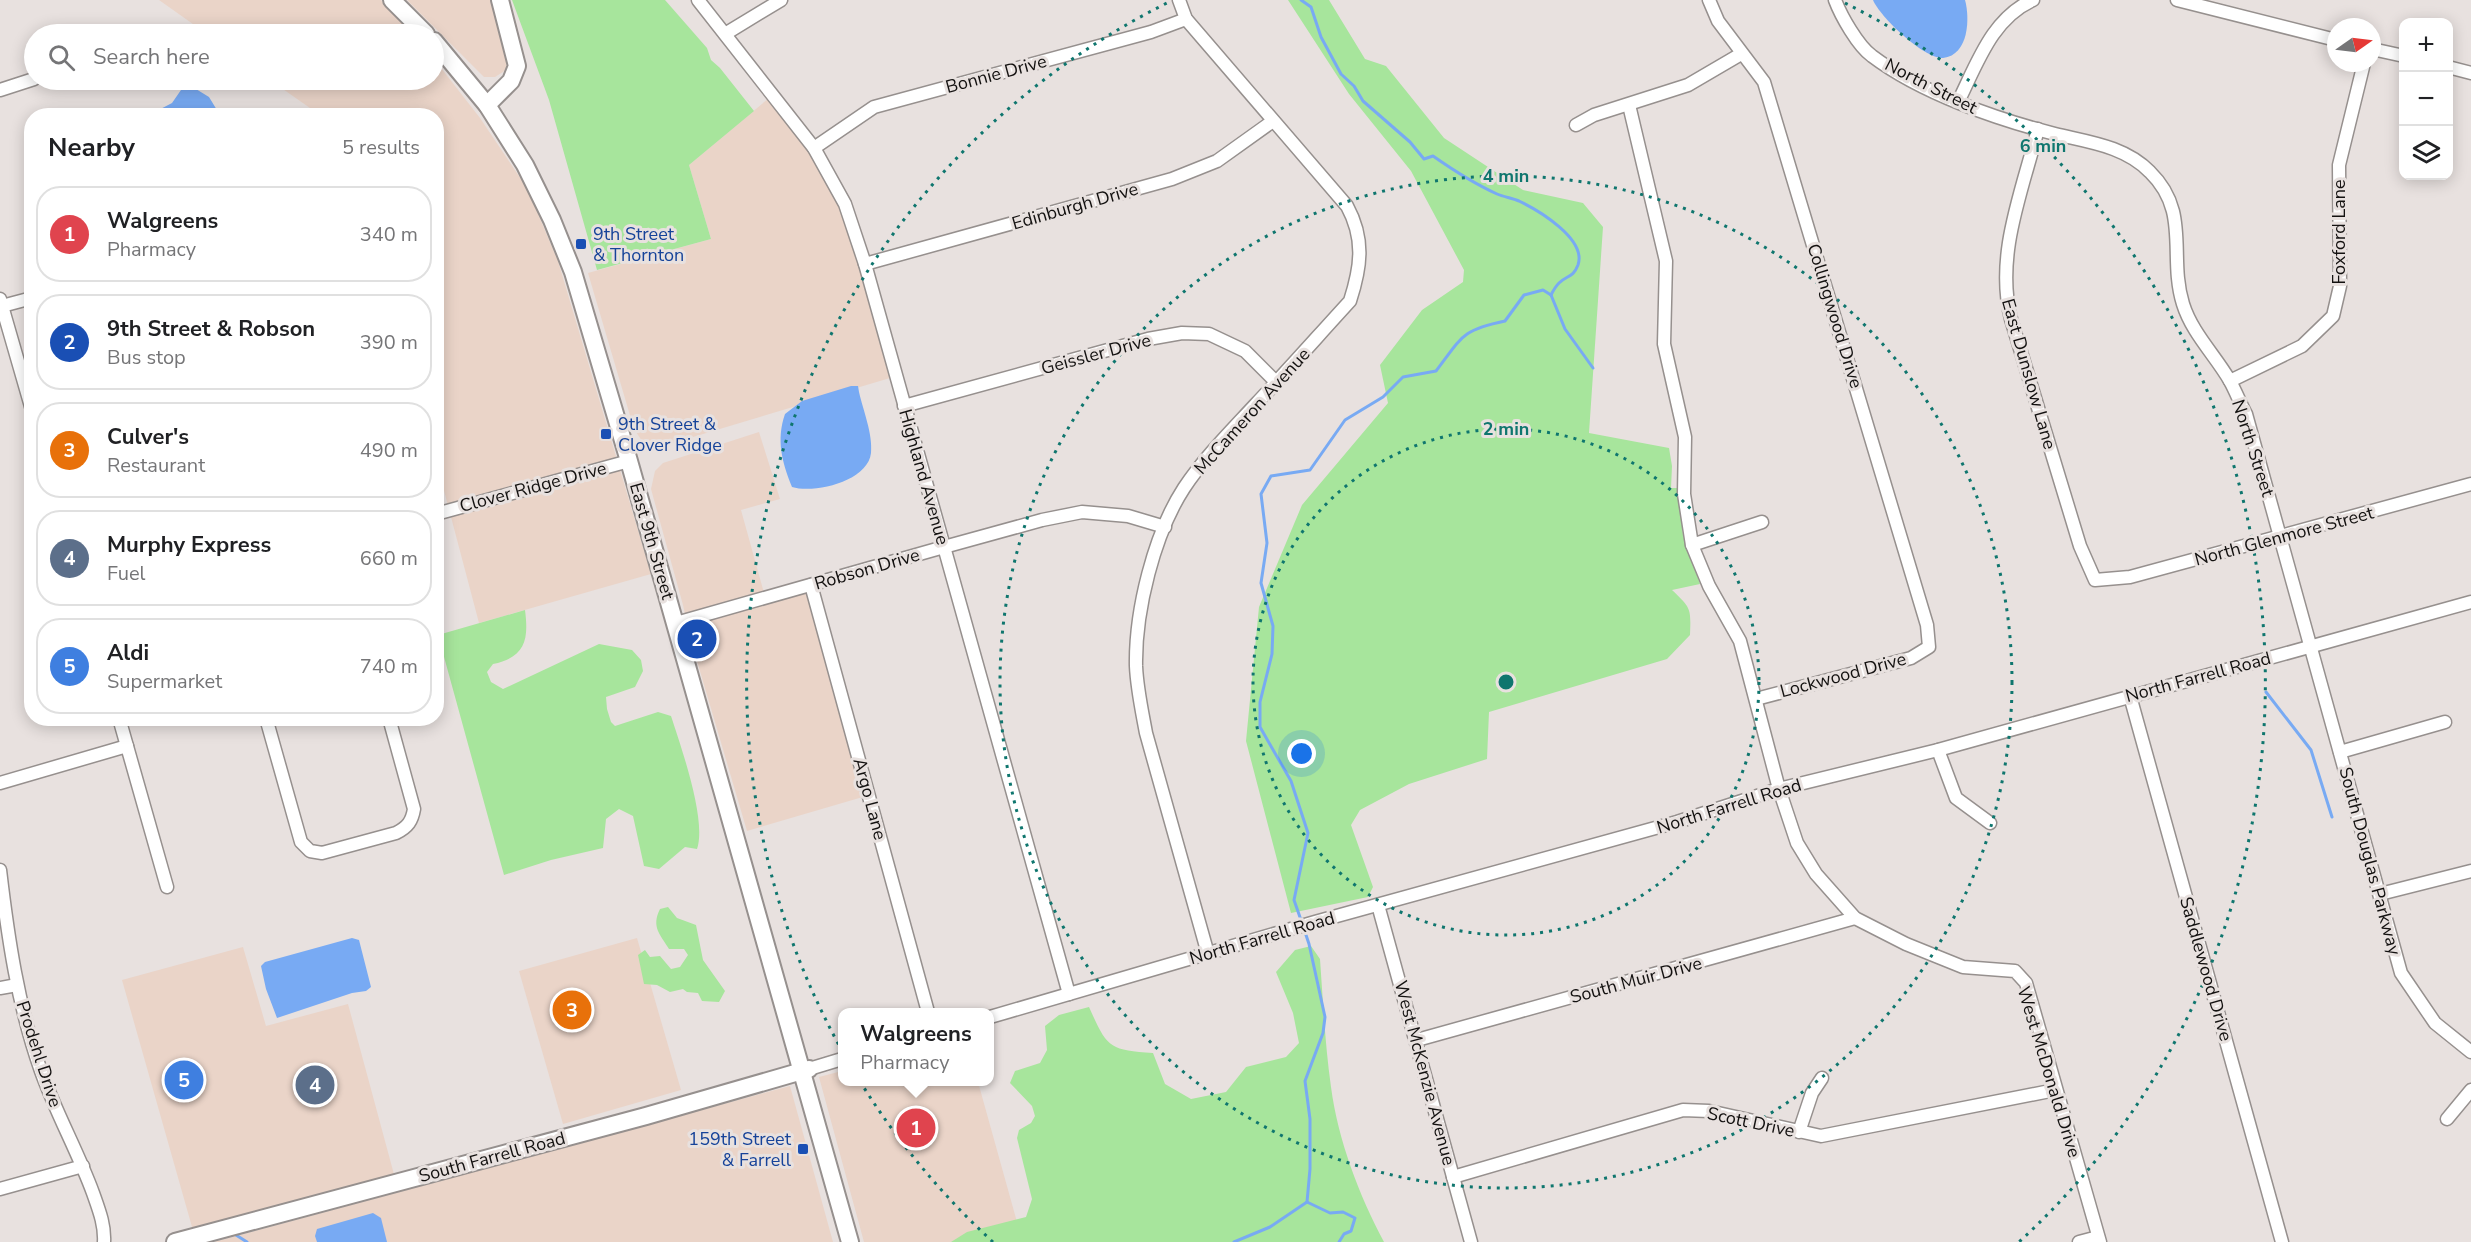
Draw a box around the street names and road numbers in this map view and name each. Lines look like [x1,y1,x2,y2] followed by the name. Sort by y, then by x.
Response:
[943,49,1049,99] street label: Bonnie Drive
[1881,52,1982,120] street label: North Street
[1009,177,1141,235] street label: Edinburgh Drive
[2327,179,2351,285] street label: Foxford Lane
[1802,241,1868,391] street label: Collingwood Drive
[1996,296,2062,452] street label: East Dunslow Lane
[1038,328,1154,380] street label: Geissler Drive
[1189,343,1315,479] street label: McCameron Avenue
[2226,396,2280,500] street label: North Street
[893,406,955,548] street label: Highland Avenue
[457,456,609,518] street label: Clover Ridge Drive
[624,480,680,603] street label: East 9th Street
[2192,500,2377,571] street label: North Glenmore Street
[812,543,922,595] street label: Robson Drive
[2122,646,2274,708] street label: North Farrell Road
[1777,647,1909,703] street label: Lockwood Drive
[848,755,892,843] street label: Argo Lane
[2333,764,2407,958] street label: South Douglas Parkway
[1654,773,1804,839] street label: North Farrell Road
[2174,894,2238,1044] street label: Saddlewood Drive
[1187,906,1337,970] street label: North Farrell Road
[1567,951,1705,1009] street label: South Muir Drive
[1389,978,1461,1168] street label: West McKenzie Avenue
[2012,984,2086,1160] street label: West McDonald Drive
[11,998,67,1110] street label: Prodehl Drive
[1705,1101,1797,1143] street label: Scott Drive
[416,1126,568,1188] street label: South Farrell Road

